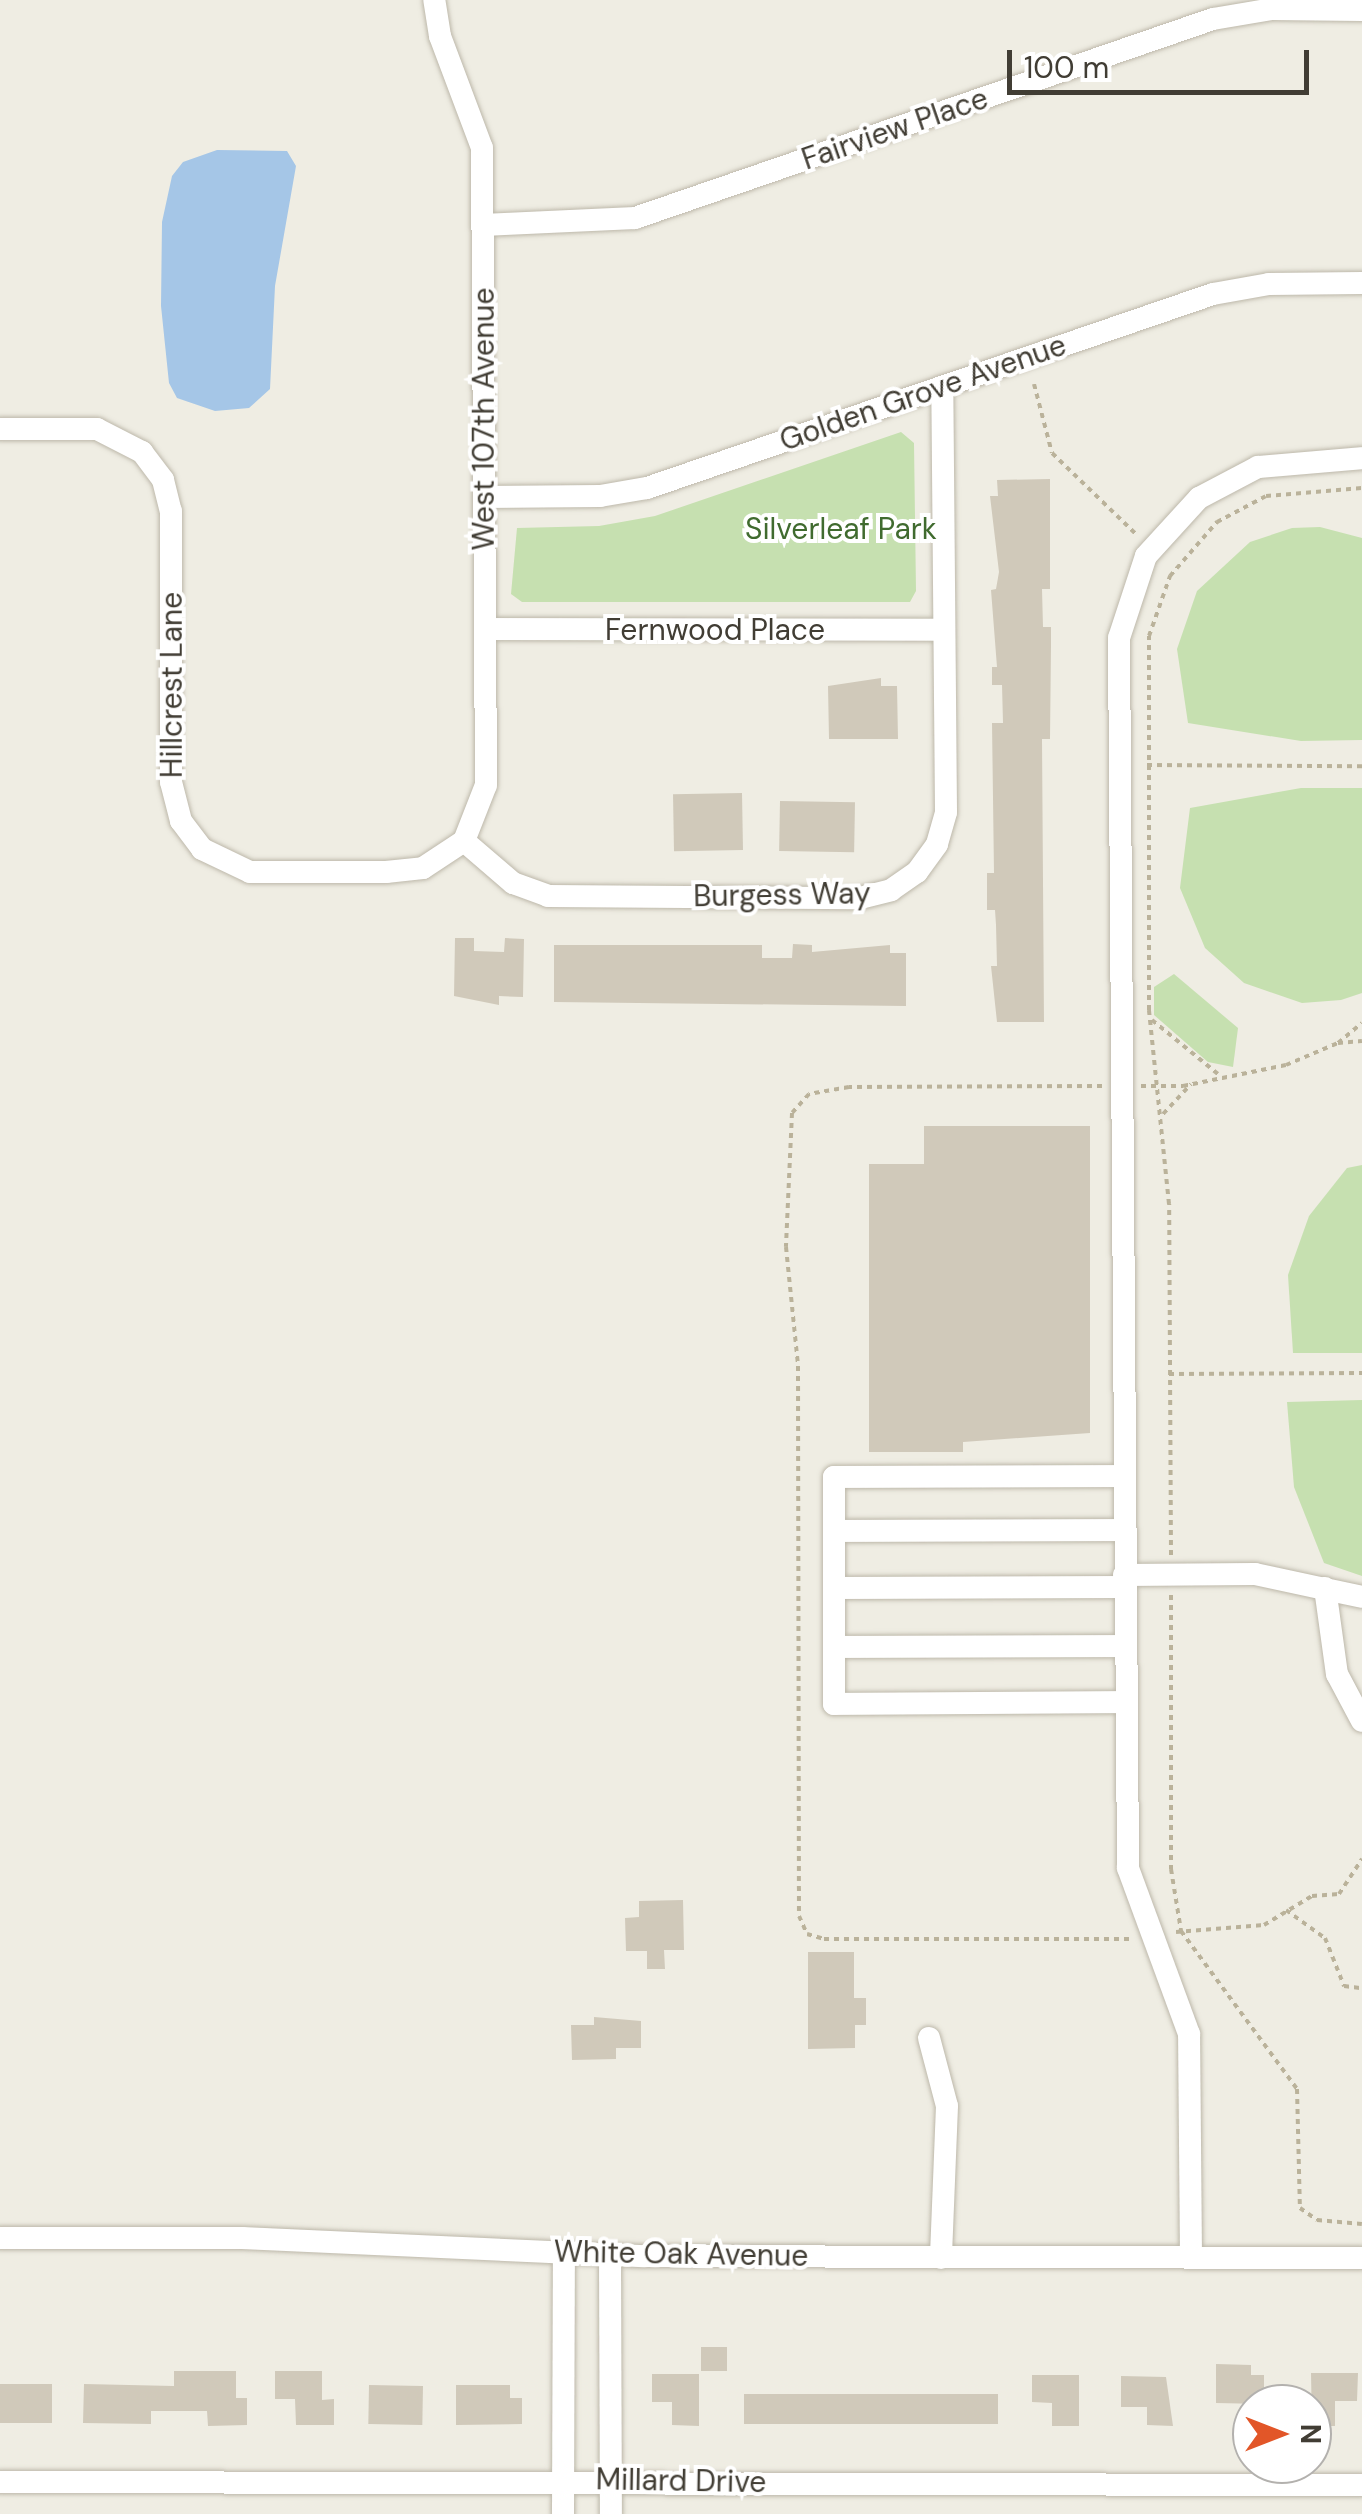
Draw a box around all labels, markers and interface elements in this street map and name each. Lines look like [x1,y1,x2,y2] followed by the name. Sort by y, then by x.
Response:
[1012,30,1314,92] scale bar
[1024,48,1109,87] text: 100 m
[797,80,993,178] street label: Fairview Place
[466,287,502,551] street label: West 107th Avenue
[775,327,1071,459] street label: Golden Grove Avenue
[745,511,937,547] park label: Silverleaf Park
[154,592,190,778] street label: Hillcrest Lane
[605,612,825,648] street label: Fernwood Place
[693,875,871,915] street label: Burgess Way
[553,2234,809,2274] street label: White Oak Avenue
[1232,2384,1332,2484] north arrow
[1292,2424,1329,2444] text: N
[595,2462,767,2500] street label: Millard Drive

